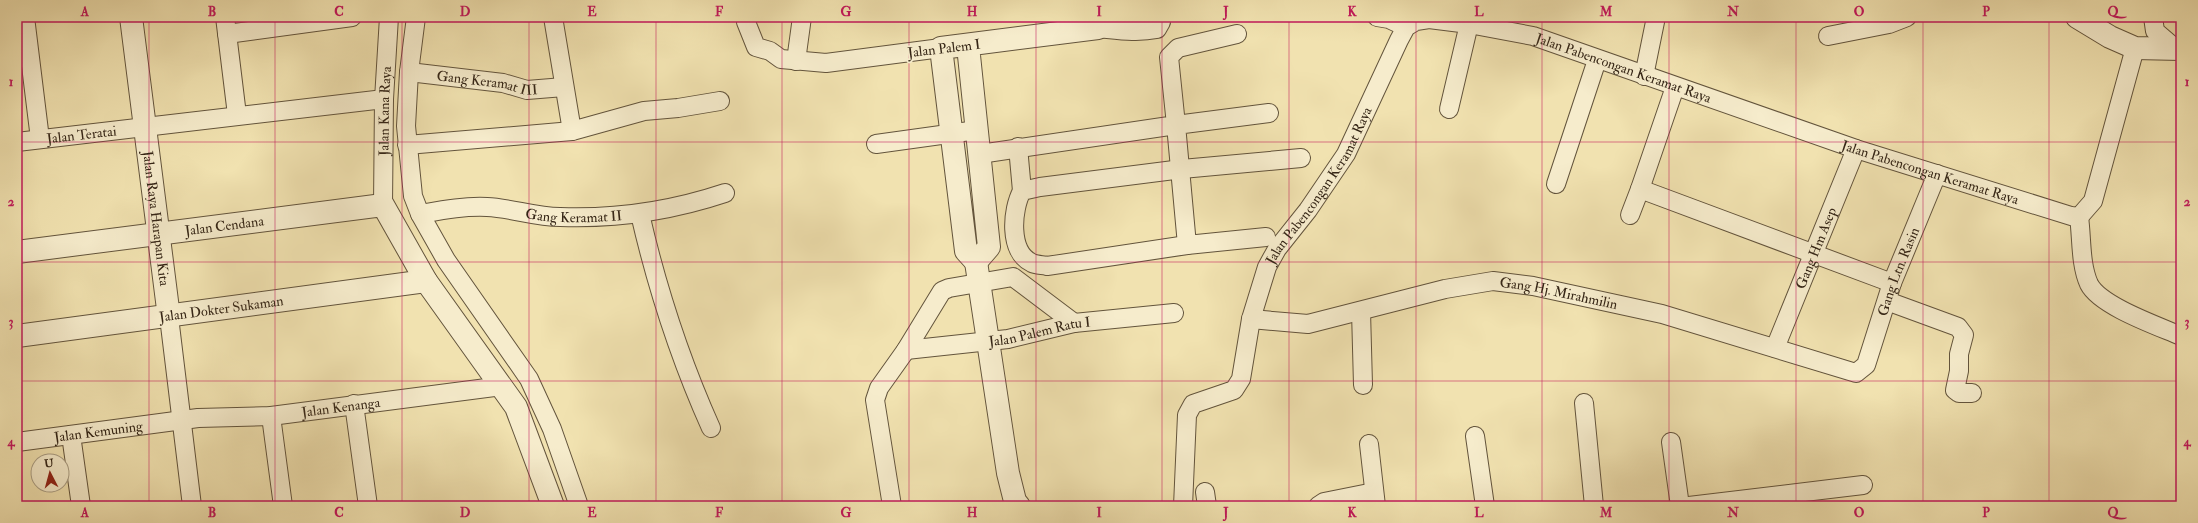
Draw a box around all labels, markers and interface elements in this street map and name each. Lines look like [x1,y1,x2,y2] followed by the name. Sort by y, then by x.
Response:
[80,4,90,20] text: A
[208,4,216,20] text: B
[334,4,344,20] text: C
[460,4,471,20] text: D
[587,4,597,20] text: E
[715,4,724,20] text: F
[841,4,852,20] text: G
[967,4,978,20] text: H
[1096,4,1102,20] text: I
[1222,4,1229,21] text: J
[1347,4,1357,20] text: K
[1474,4,1484,20] text: L
[1599,4,1613,20] text: M
[1726,4,1739,20] text: N
[1854,4,1865,20] text: O
[1982,4,1990,20] text: P
[2108,4,2128,20] text: Q
[1532,29,1714,107] street label: Jalan Pabencongan Keramat Raya
[906,36,982,62] street label: Jalan Palem I
[375,65,396,157] street label: Jalan Kana Raya
[436,67,538,99] street label: Gang Keramat III
[9,74,14,90] text: 1
[2185,74,2190,90] text: 1
[1262,104,1376,268] street label: Jalan Pabencongan Keramat Raya
[45,122,118,148] street label: Jalan Teratai
[1838,136,2021,208] street label: Jalan Pabencongan Keramat Raya
[139,149,173,287] street label: Jalan Raya Harapan Kita
[8,194,15,210] text: 2
[2184,194,2191,210] text: 2
[524,205,623,226] street label: Gang Keramat II
[1792,205,1841,291] street label: Gang Hm Asep
[183,212,265,240] street label: Jalan Cendana
[1874,225,1923,318] street label: Gang Ltn. Rasin
[1499,274,1619,313] street label: Gang Hj. Mirahmilin
[157,292,284,326] street label: Jalan Dokter Sukaman
[987,313,1092,350] street label: Jalan Palem Ratu I
[9,314,14,330] text: 3
[2185,314,2190,330] text: 3
[300,394,381,421] street label: Jalan Kenanga
[52,417,145,446] street label: Jalan Kemuning
[6,434,15,450] text: 4
[2182,434,2191,450] text: 4
[30,453,70,493] north arrow
[44,457,55,470] text: U
[80,505,90,521] text: A
[208,505,216,521] text: B
[334,505,344,521] text: C
[460,505,471,521] text: D
[587,505,597,521] text: E
[715,505,724,521] text: F
[841,505,852,521] text: G
[967,505,978,521] text: H
[1096,505,1102,521] text: I
[1222,505,1229,522] text: J
[1347,505,1357,521] text: K
[1474,505,1484,521] text: L
[1599,505,1613,521] text: M
[1726,505,1739,521] text: N
[1854,505,1865,521] text: O
[1982,505,1990,521] text: P
[2108,505,2128,521] text: Q

